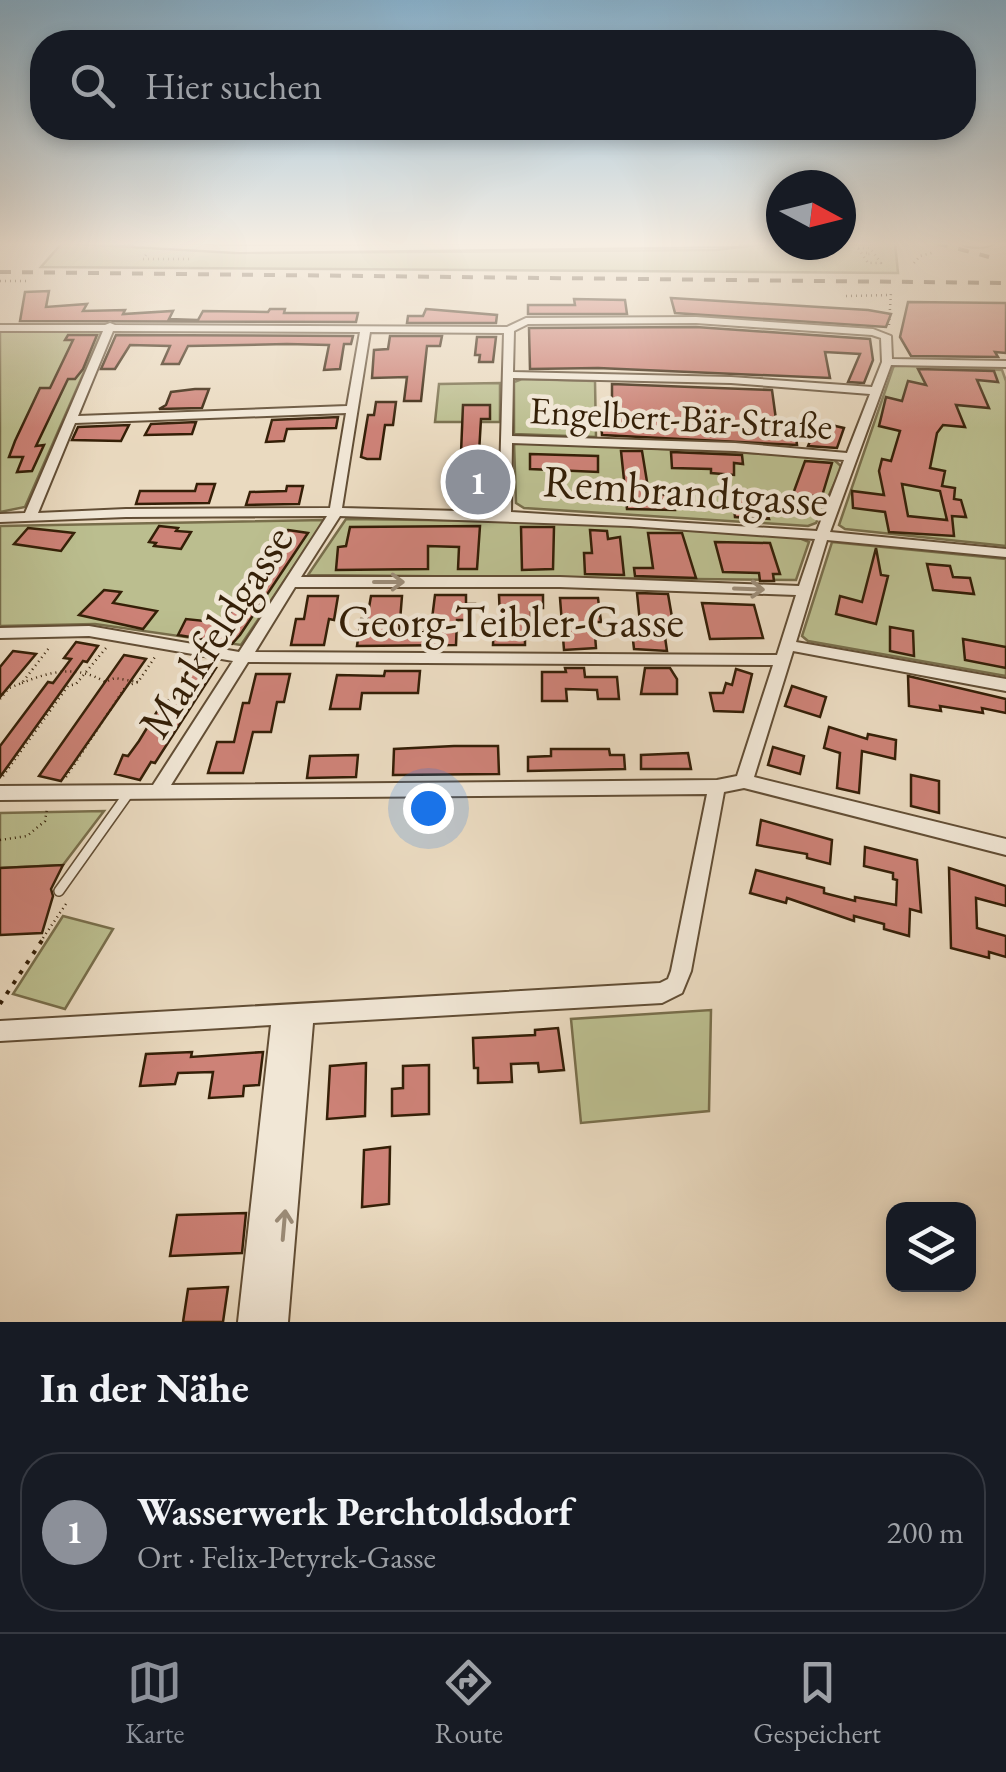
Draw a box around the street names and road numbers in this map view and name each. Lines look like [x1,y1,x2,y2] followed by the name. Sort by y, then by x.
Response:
[528,385,834,450] street label: Engelbert-Bär-Straße
[542,451,830,529] street label: Rembrandtgasse
[125,514,305,748] street label: Markfeldgasse
[338,592,684,650] street label: Georg-Teibler-Gasse

